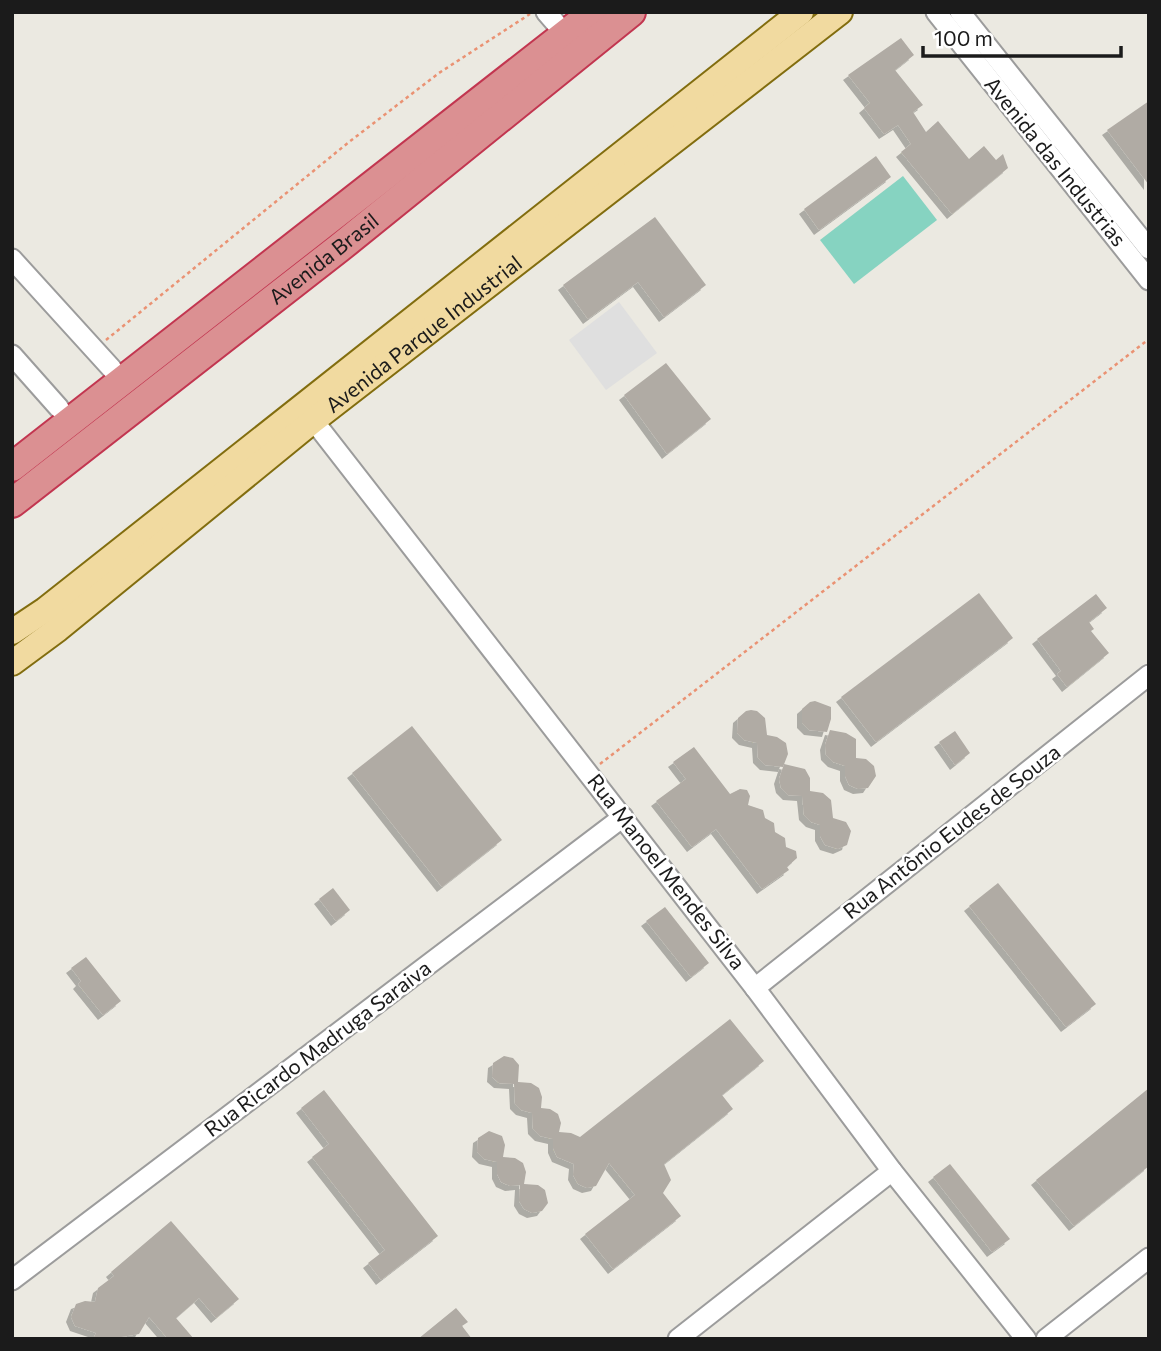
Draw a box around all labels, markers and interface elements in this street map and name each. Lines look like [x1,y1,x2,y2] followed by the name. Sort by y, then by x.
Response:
[923,14,1121,58] scale bar
[934,25,993,50] text: 100 m
[980,71,1132,251] street label: Avenida das Industrias
[263,207,383,309] street label: Avenida Brasil
[320,250,526,417] street label: Avenida Parque Industrial
[838,738,1065,923] street label: Rua Antônio Eudes de Souza
[583,768,751,974] street label: Rua Manoel Mendes Silva
[199,954,435,1141] street label: Rua Ricardo Madruga Saraiva

